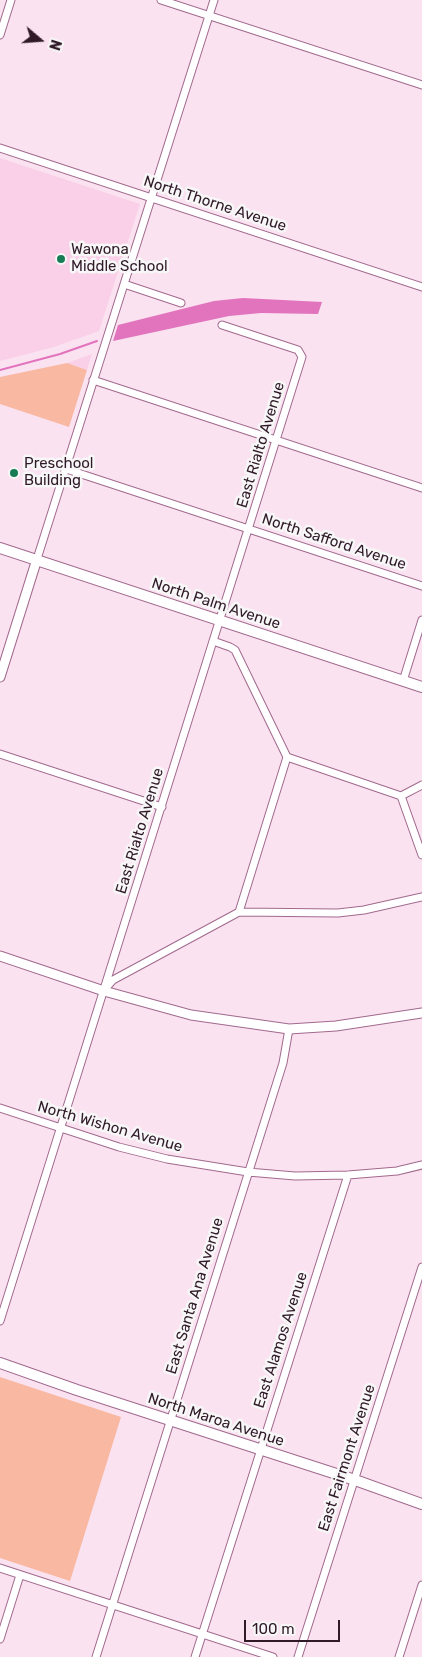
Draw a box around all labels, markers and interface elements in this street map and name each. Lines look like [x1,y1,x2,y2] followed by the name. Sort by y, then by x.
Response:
[15,15,65,65] north arrow
[45,37,64,52] text: N
[141,172,289,236] street label: North Thorne Avenue
[71,241,168,276] place label: Wawona Middle School
[55,253,67,265] marker: Wawona Middle School
[233,380,289,510] street label: East Rialto Avenue
[24,455,94,490] place label: Preschool Building
[8,467,20,479] marker: Preschool Building
[260,510,408,574] street label: North Safford Avenue
[149,575,283,633] street label: North Palm Avenue
[112,766,168,896] street label: East Rialto Avenue
[36,1098,184,1156] street label: North Wishon Avenue
[163,1216,227,1376] street label: East Santa Ana Avenue
[250,1270,312,1410] street label: East Alamos Avenue
[315,1382,379,1534] street label: East Fairmont Avenue
[146,1389,286,1451] street label: North Maroa Avenue
[247,1610,343,1642] scale bar
[252,1620,294,1638] text: 100 m

